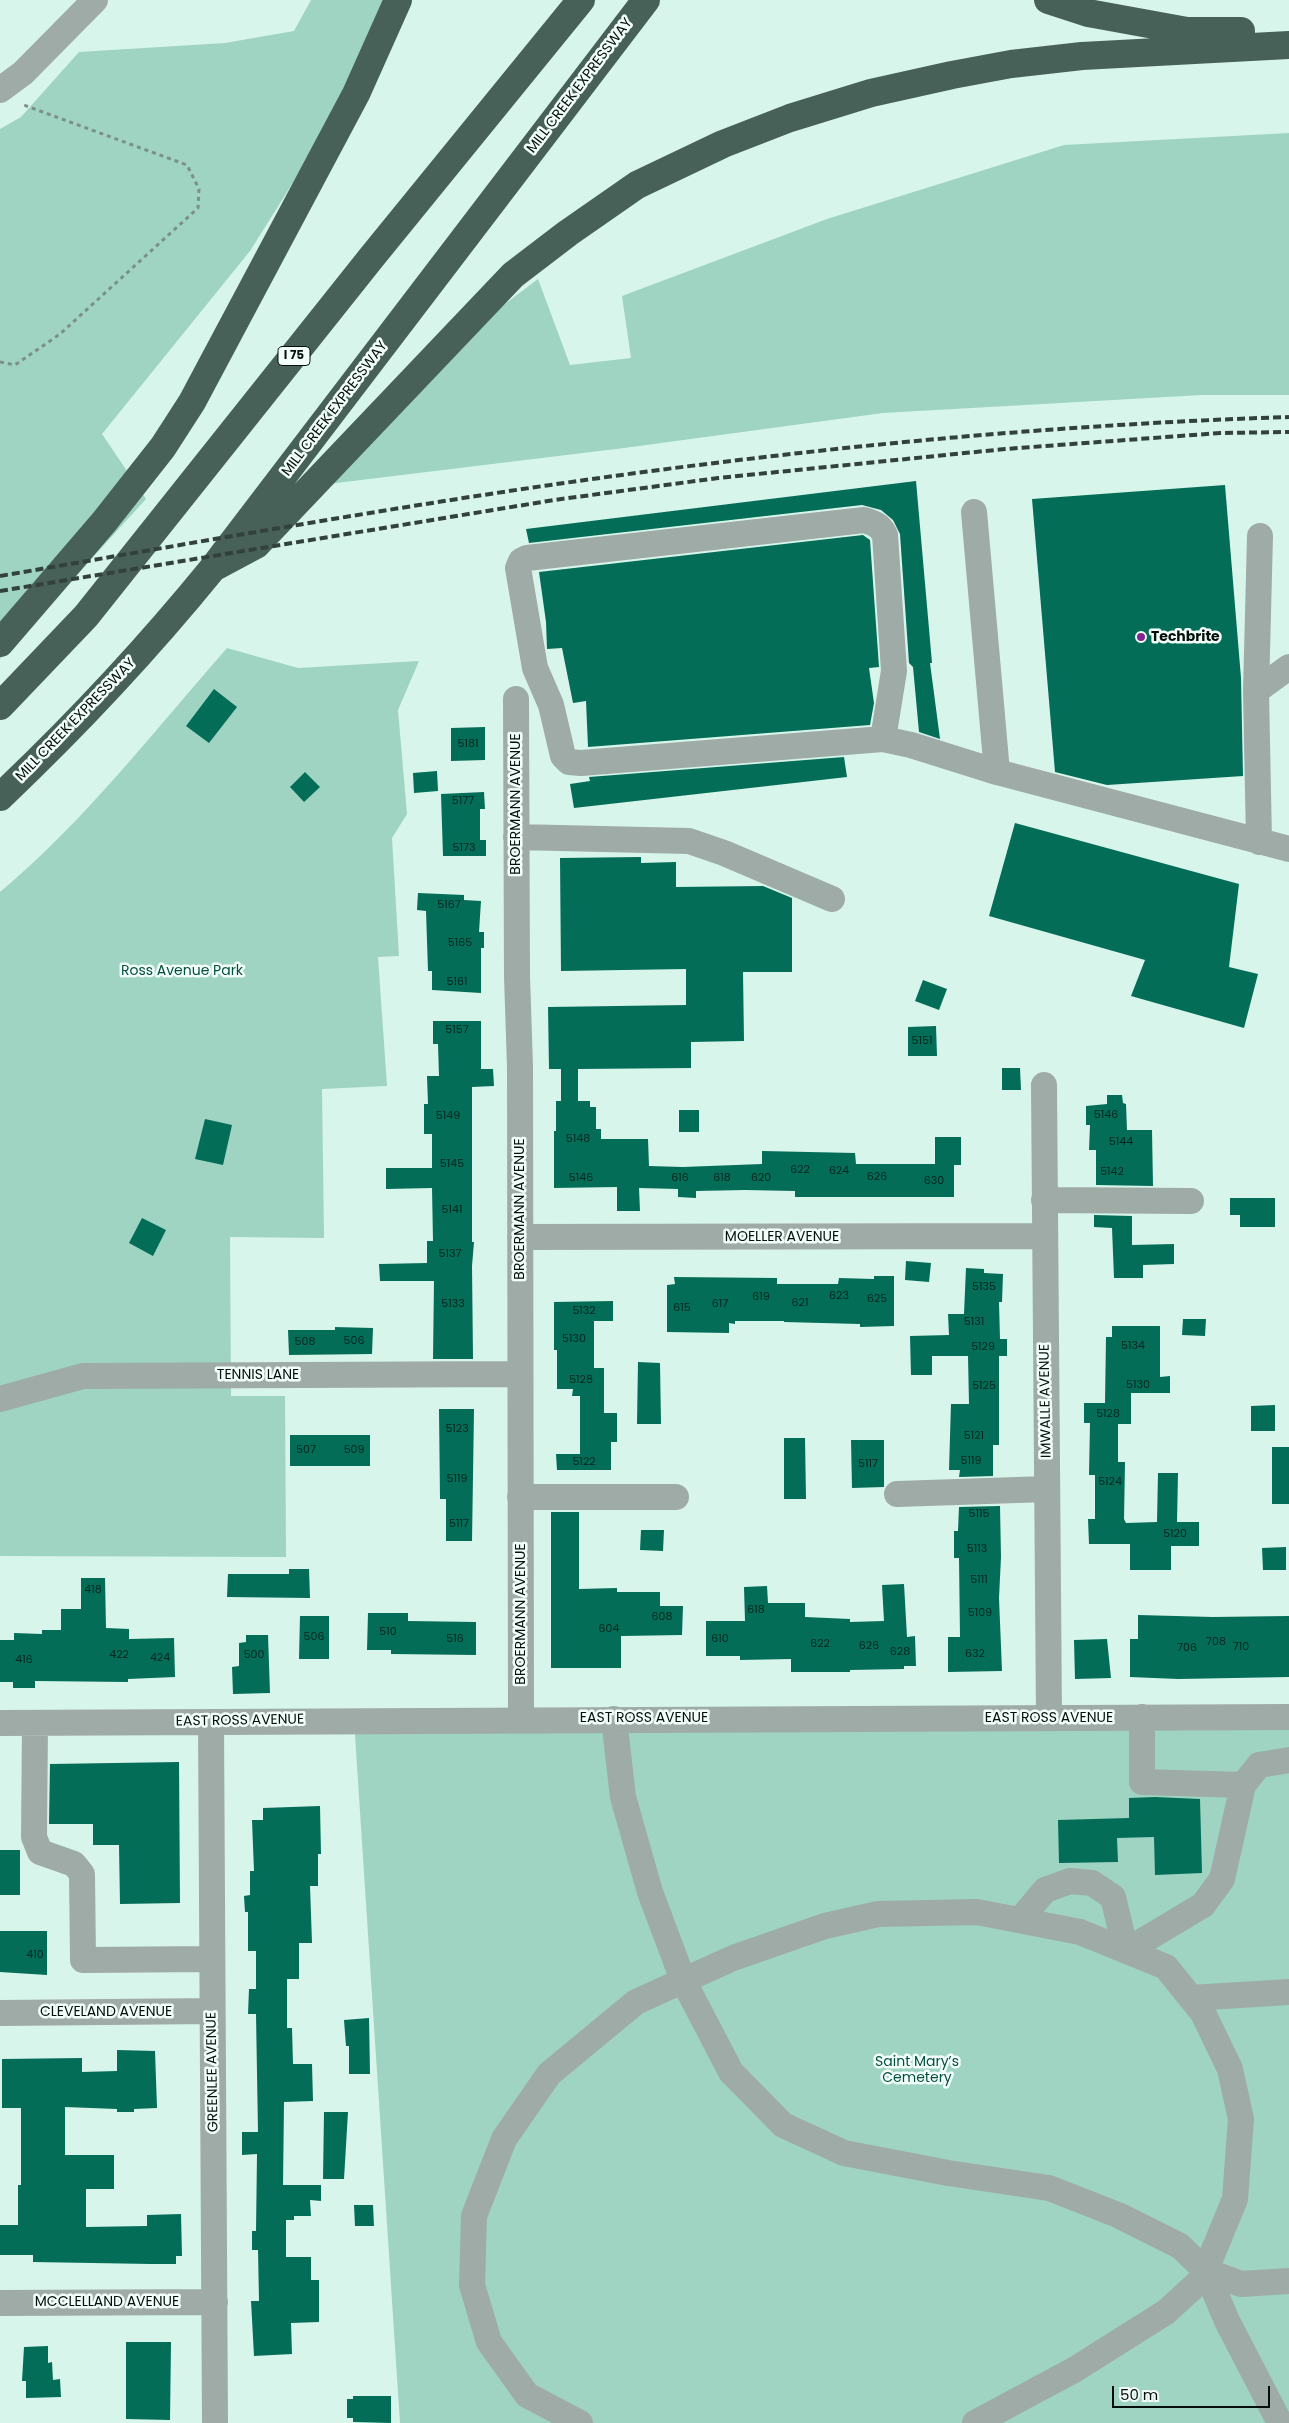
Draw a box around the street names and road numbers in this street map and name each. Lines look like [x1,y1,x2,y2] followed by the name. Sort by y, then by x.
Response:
[524,15,636,157] street label: MILL CREEK EXPRESSWAY
[279,338,391,480] street label: MILL CREEK EXPRESSWAY
[278,346,310,366] road number: I 75
[13,655,139,785] street label: MILL CREEK EXPRESSWAY
[508,733,524,875] street label: BROERMANN AVENUE
[512,1138,528,1280] street label: BROERMANN AVENUE
[725,1229,839,1245] street label: MOELLER AVENUE
[1037,1344,1055,1458] street label: IMWALLE AVENUE
[217,1367,299,1383] street label: TENNIS LANE
[513,1543,529,1685] street label: BROERMANN AVENUE
[580,1710,708,1726] street label: EAST ROSS AVENUE
[985,1710,1113,1726] street label: EAST ROSS AVENUE
[176,1711,304,1731] street label: EAST ROSS AVENUE
[40,2004,172,2020] street label: CLEVELAND AVENUE
[204,2012,222,2132] street label: GREENLEE AVENUE
[35,2294,179,2310] street label: MCCLELLAND AVENUE

